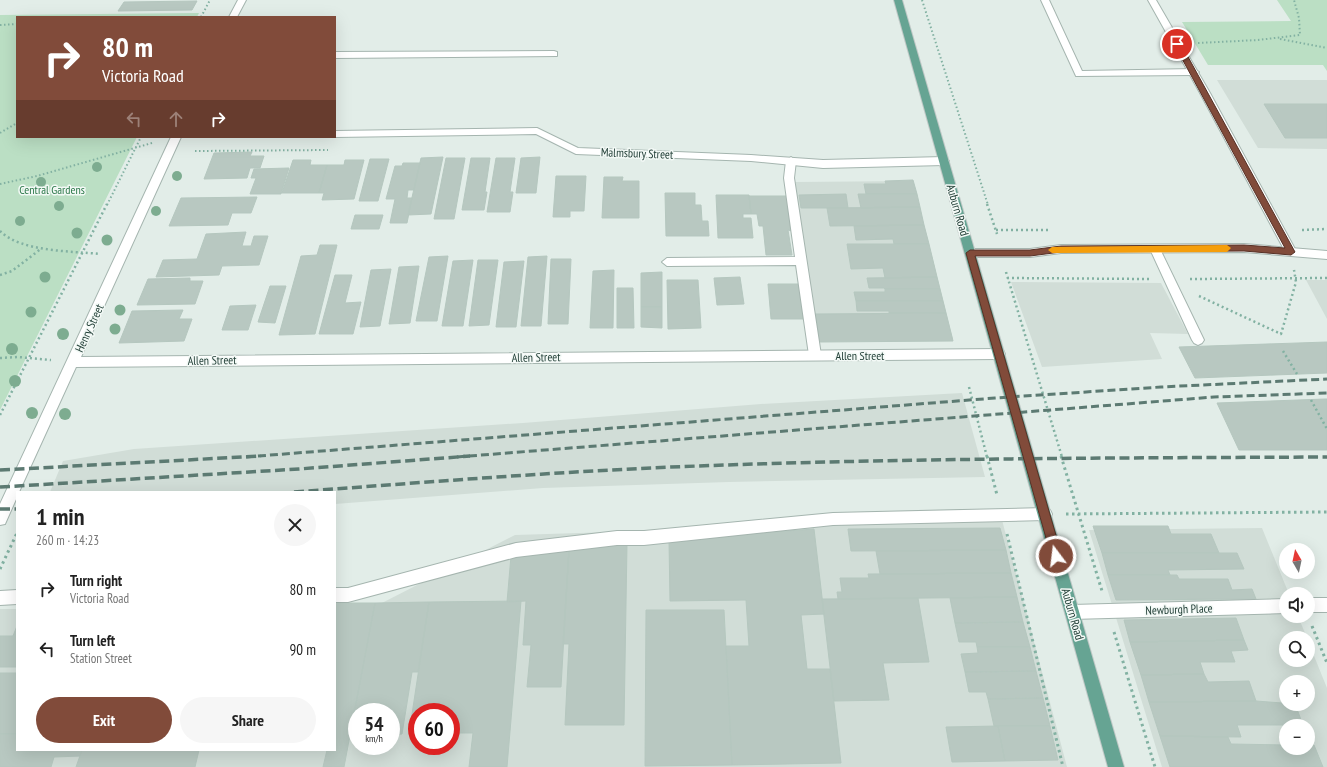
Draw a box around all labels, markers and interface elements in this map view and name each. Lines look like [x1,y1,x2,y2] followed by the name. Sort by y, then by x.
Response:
[1160,27,1194,61] pin
[102,28,153,65] text: 80 m
[36,32,88,84] icon: right
[1166,33,1188,55] icon: arrive
[102,64,184,87] text: Victoria Road
[123,108,145,130] icon: left
[165,108,187,130] icon: ahead
[207,108,229,130] icon: right
[601,144,674,162] street label: Malmsbury Street
[19,182,85,197] park label: Central Gardens
[944,183,972,237] street label: Auburn Road
[71,301,107,355] street label: Henry Street
[836,348,885,363] street label: Allen Street
[511,349,561,365] street label: Allen Street
[187,352,237,368] street label: Allen Street
[36,501,84,532] text: 1 min
[274,504,316,546] button: close
[36,532,99,549] text: 260 m · 14:23
[1035,535,1077,577] position arrow
[1279,543,1315,579] north arrow
[1279,543,1315,755] map controls
[70,571,122,590] text: Turn right
[36,578,58,600] icon: right
[290,580,316,599] text: 80 m
[1059,587,1087,641] street label: Auburn Road
[1279,587,1315,623] button: sound
[70,590,129,607] text: Victoria Road
[1145,600,1213,618] street label: Newburgh Place
[70,631,115,650] text: Turn left
[1279,631,1315,667] button: search
[36,638,58,660] icon: left
[290,640,316,659] text: 90 m
[70,650,132,667] text: Station Street
[1279,675,1315,711] button: +
[36,697,172,743] button: Exit
[180,697,316,743] button: Share
[408,703,460,755] speed limit sign: 60
[364,711,384,737] text: 54
[1279,719,1315,755] button: −
[365,732,383,745] text: km/h

